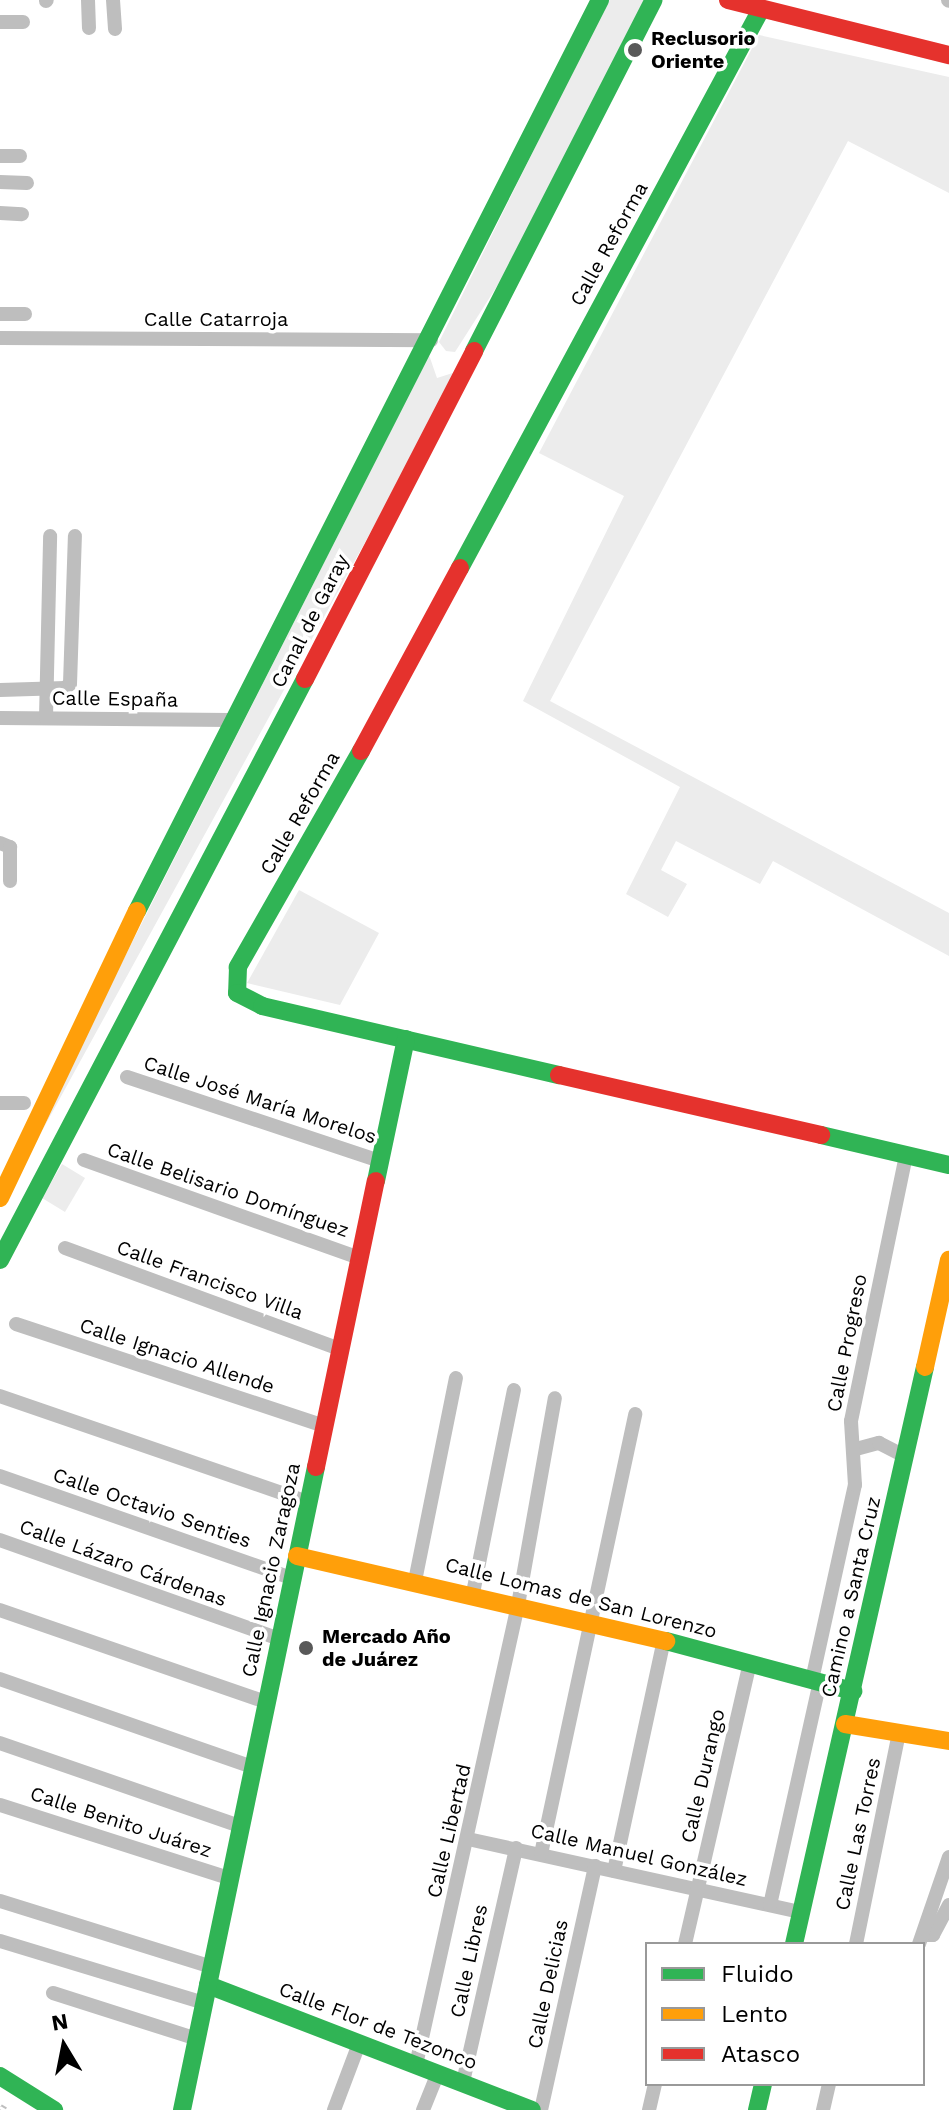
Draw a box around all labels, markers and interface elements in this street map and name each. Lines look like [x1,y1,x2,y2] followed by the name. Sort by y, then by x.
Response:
[651,26,755,73] place label: Reclusorio Oriente
[626,41,644,59] marker: Reclusorio Oriente
[565,178,653,310] street label: Calle Reforma
[144,307,288,331] street label: Calle Catarroja
[266,550,354,692] street label: Canal de Garay
[52,686,178,712] street label: Calle España
[255,747,345,879] street label: Calle Reforma
[140,1051,380,1149] street label: Calle José María Morelos
[104,1137,352,1243] street label: Calle Belisario Domínguez
[113,1235,307,1325] street label: Calle Francisco Villa
[822,1272,872,1414] street label: Calle Progreso
[76,1313,278,1399] street label: Calle Ignacio Allende
[237,1461,305,1679] street label: Calle Ignacio Zaragoza
[50,1463,254,1553] street label: Calle Octavio Senties
[816,1494,886,1700] street label: Camino a Santa Cruz
[16,1514,230,1612] street label: Calle Lázaro Cárdenas
[443,1553,719,1643] street label: Calle Lomas de San Lorenzo
[322,1624,451,1671] place label: Mercado Año de Juárez
[297,1639,315,1657] marker: Mercado Año de Juárez
[676,1707,730,1845] street label: Calle Durango
[830,1755,886,1913] street label: Calle Las Torres
[422,1762,476,1900] street label: Calle Libertad
[27,1781,215,1863] street label: Calle Benito Juárez
[528,1818,750,1892] street label: Calle Manuel González
[445,1902,493,2020] street label: Calle Libres
[523,1917,573,2051] street label: Calle Delicias
[645,1942,925,2086] legend
[721,1960,794,1988] text: Fluido
[275,1977,481,2075] street label: Calle Flor de Tezonco
[721,2000,788,2028] text: Lento
[24,2006,104,2086] north arrow
[50,2008,70,2036] text: N
[721,2040,800,2068] text: Atasco

